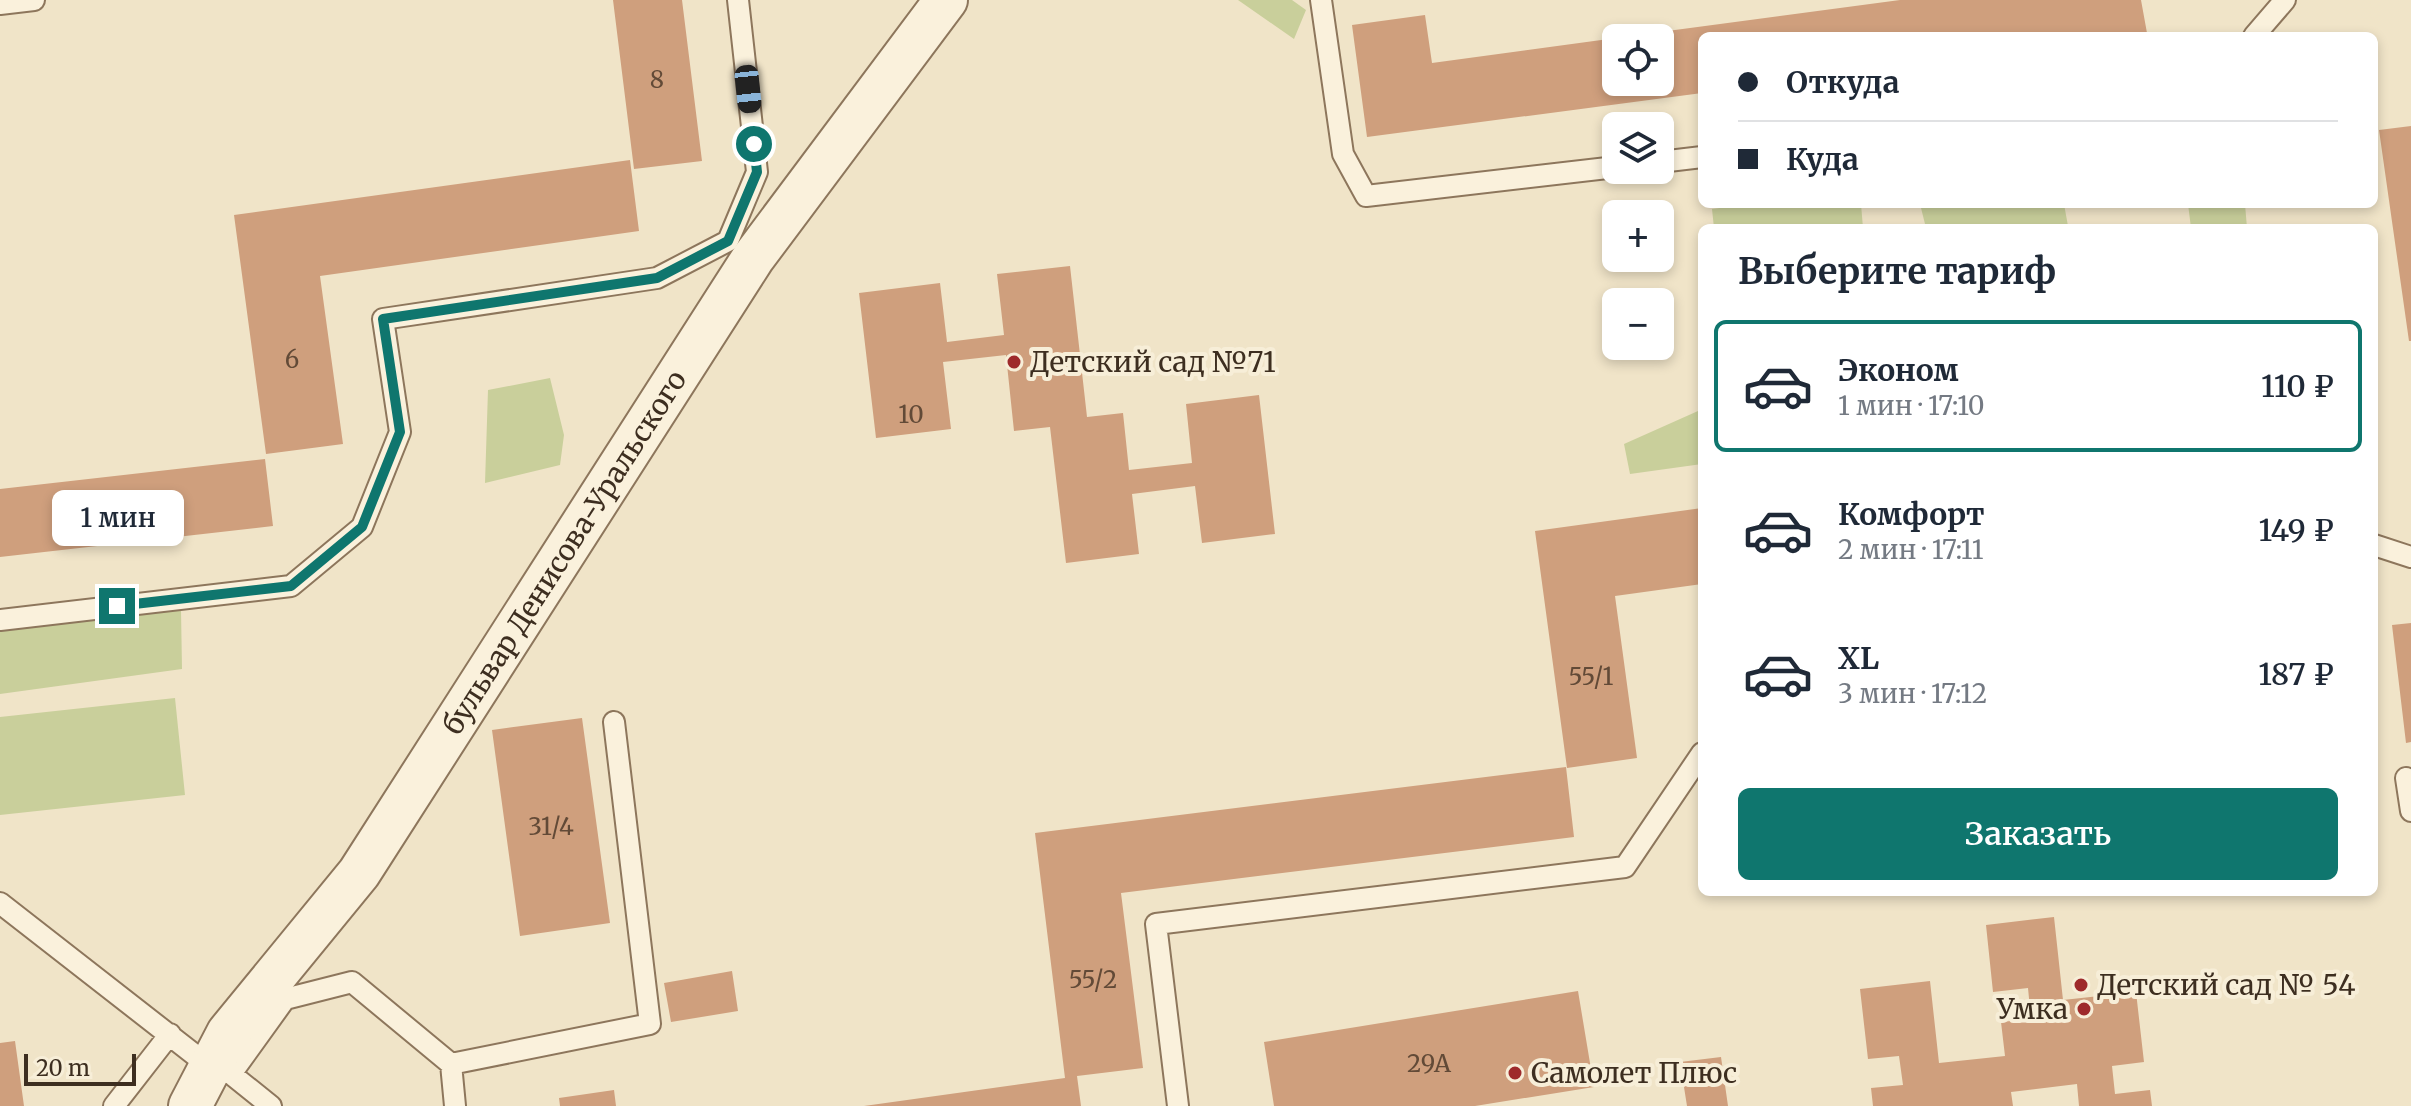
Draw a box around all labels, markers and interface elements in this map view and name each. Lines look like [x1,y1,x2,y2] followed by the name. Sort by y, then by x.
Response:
[1602,24,1674,360] map controls
[1602,24,1674,96] button: locate
[1786,63,1899,101] text: Откуда
[650,64,664,95] house number: 8
[734,64,762,114] car
[1602,112,1674,184] button: layers
[736,126,772,162] route start
[1786,140,1859,178] text: Куда
[1602,200,1674,272] button: +
[1738,249,2056,294] text: Выберите тариф
[1602,288,1674,360] button: −
[285,344,299,375] house number: 6
[1030,344,1276,380] place label: Детский сад №71
[1742,350,1814,422] icon: car
[1838,351,1959,389] text: Эконом
[1005,353,1023,371] marker: Детский сад №71
[435,363,694,741] street label: бульвар Денисова-Уральского
[2261,367,2334,405] text: 110 ₽
[1838,389,1985,422] text: 1 мин · 17:10
[898,399,924,430] house number: 10
[51,490,183,546] callout: 1 мин
[1742,494,1814,566] icon: car
[1838,495,1985,533] text: Комфорт
[80,501,156,534] text: 1 мин
[2259,511,2334,549] text: 149 ₽
[1838,533,1984,566] text: 2 мин · 17:11
[99,588,135,624] route end
[1742,638,1814,710] icon: car
[1838,639,1879,677] text: XL
[2258,655,2334,693] text: 187 ₽
[1569,661,1614,692] house number: 55/1
[1838,677,1987,710] text: 3 мин · 17:12
[1738,788,2338,880] button: Заказать
[528,811,574,842] house number: 31/4
[1069,964,1117,995] house number: 55/2
[2097,967,2355,1003] place label: Детский сад № 54
[2072,976,2090,994] marker: Детский сад № 54
[1996,991,2068,1027] place label: Умка
[2075,1000,2093,1018] marker: Умка
[1407,1048,1452,1079] house number: 29А
[24,1050,136,1086] scale bar
[36,1054,90,1082] text: 20 m
[1531,1055,1737,1091] place label: Самолет Плюс
[1506,1064,1524,1082] marker: Самолет Плюс

